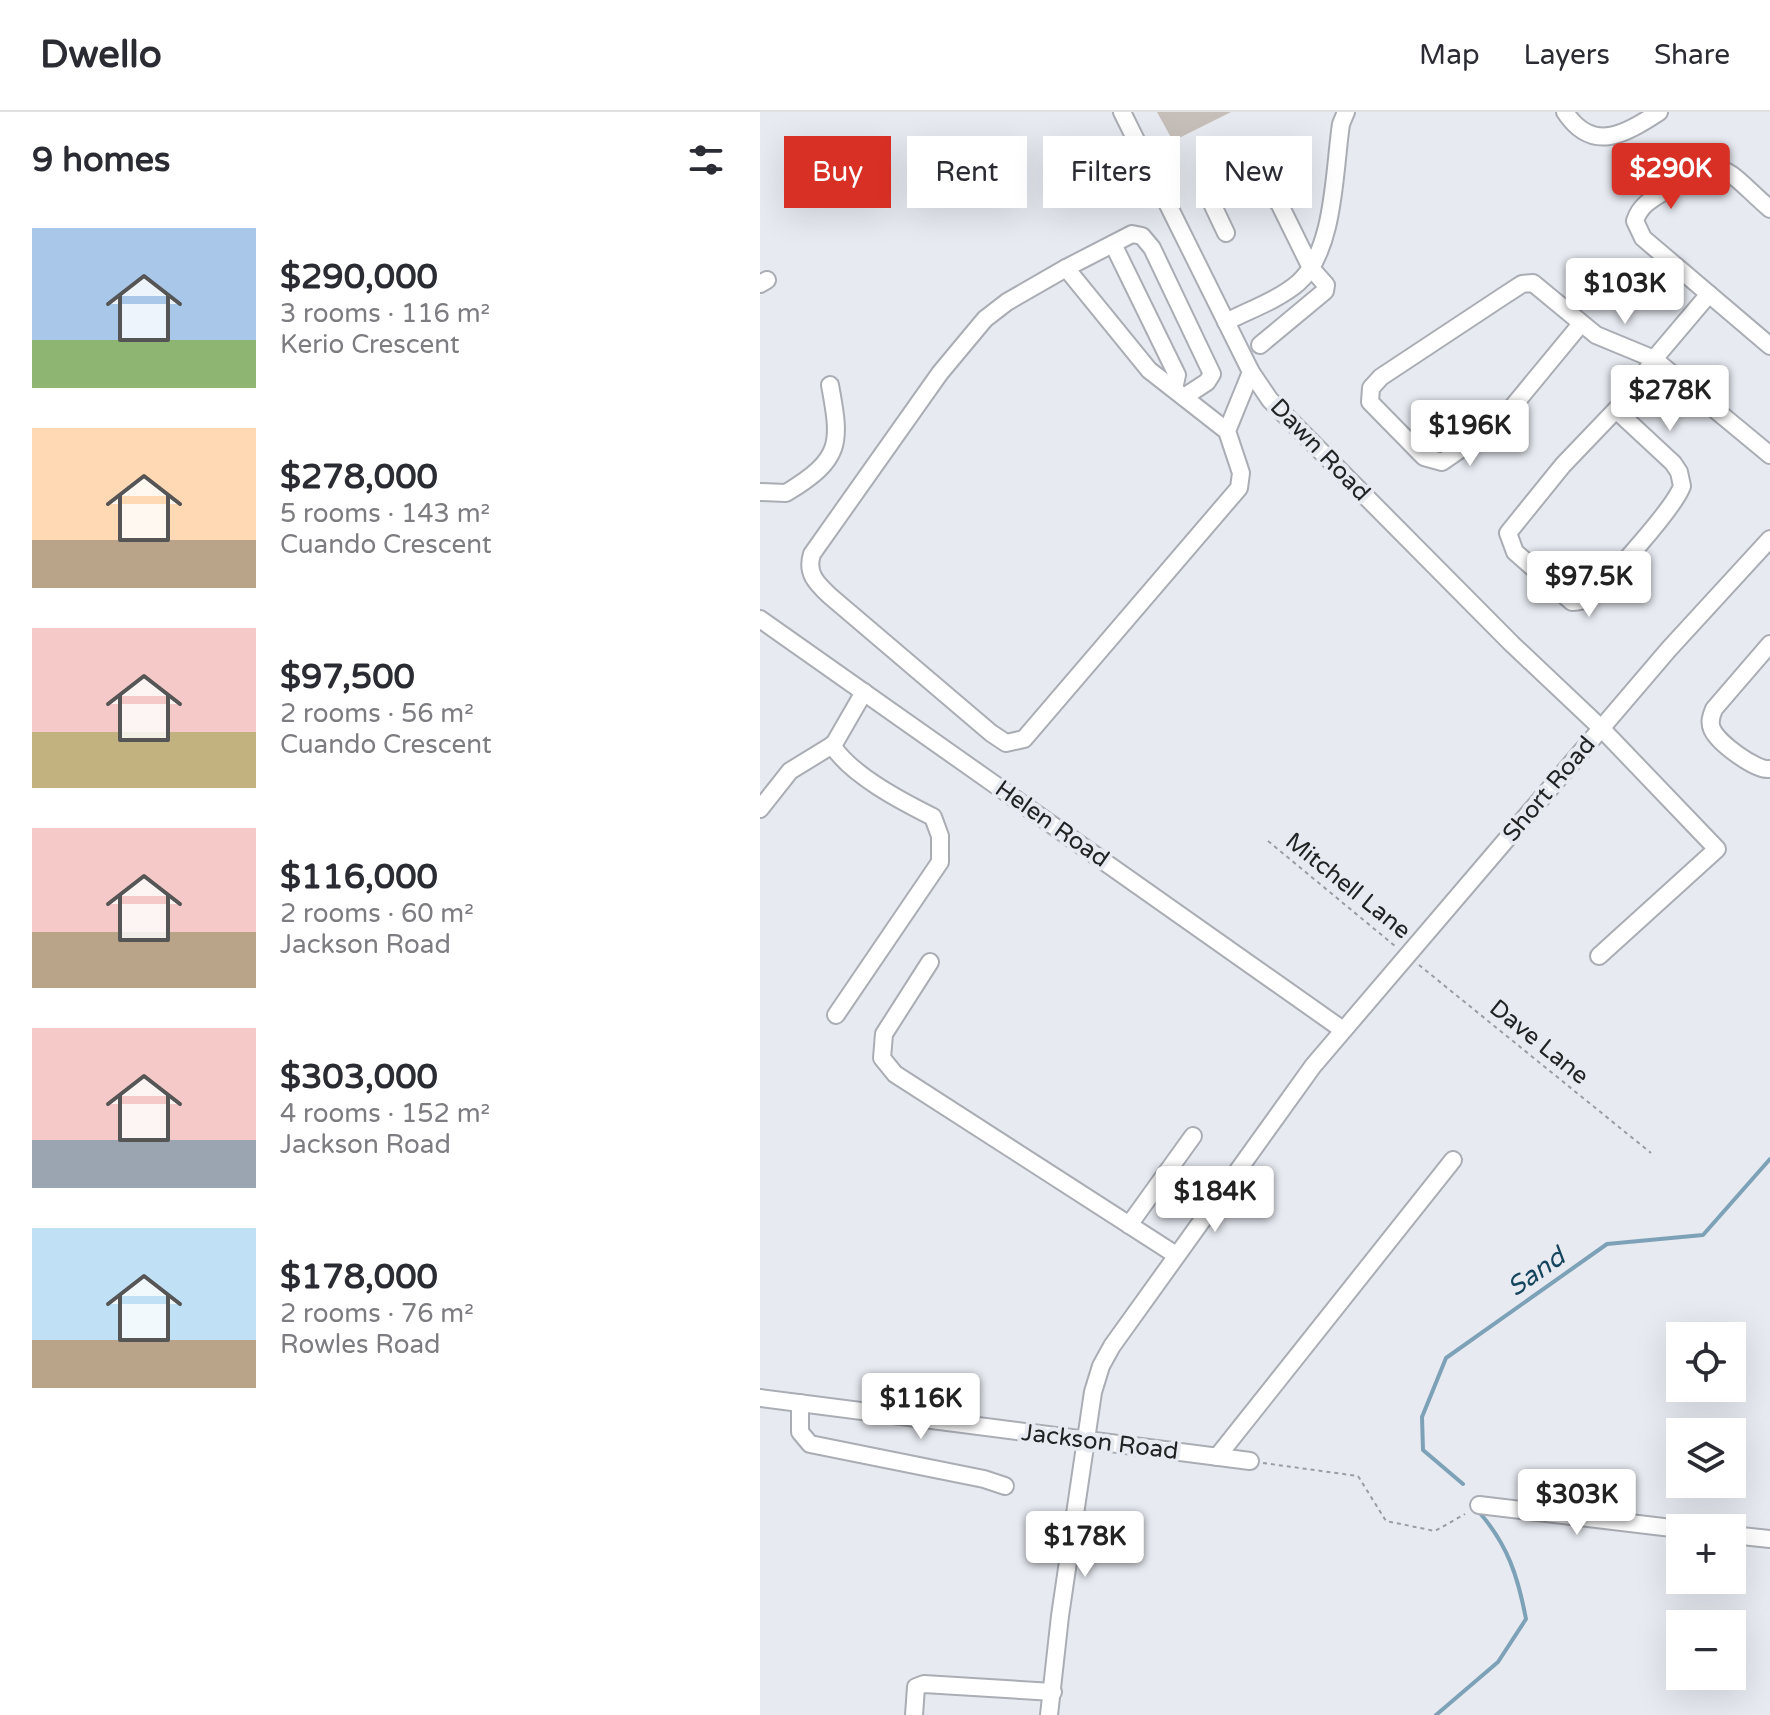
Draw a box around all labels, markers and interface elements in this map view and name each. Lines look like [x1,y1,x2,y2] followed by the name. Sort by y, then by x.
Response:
[40,32,162,78] text: Dwello
[1419,38,1480,72] text: Map
[1524,38,1610,72] text: Layers
[1654,38,1730,72] text: Share
[784,136,891,208] chip: Buy
[907,136,1027,208] chip: Rent
[1043,136,1180,208] chip: Filters
[1196,136,1312,208] chip: New
[684,138,728,182] icon: filters
[32,140,170,181] text: 9 homes
[1615,143,1727,211] pin: $290K
[1630,153,1712,184] text: $290K
[280,257,438,298] text: $290,000
[1569,258,1681,326] pin: $103K
[96,260,192,356] icon: home
[1584,268,1666,299] text: $103K
[280,298,490,329] text: 3 rooms · 116 m²
[280,329,460,360] text: Kerio Crescent
[1614,365,1726,433] pin: $278K
[1629,375,1711,406] text: $278K
[1264,393,1376,507] street label: Dawn Road
[1414,400,1526,468] pin: $196K
[1429,410,1511,441] text: $196K
[280,457,438,498] text: $278,000
[96,460,192,556] icon: home
[280,498,490,529] text: 5 rooms · 143 m²
[280,529,492,560] text: Cuando Crescent
[1524,551,1654,619] pin: $97.5K
[1545,561,1633,592] text: $97.5K
[280,657,415,698] text: $97,500
[96,660,192,756] icon: home
[280,698,474,729] text: 2 rooms · 56 m²
[280,729,492,760] text: Cuando Crescent
[1497,730,1601,848] street label: Short Road
[990,774,1114,874] street label: Helen Road
[1280,827,1416,945] street label: Mitchell Lane
[280,857,438,898] text: $116,000
[96,860,192,956] icon: home
[280,898,474,929] text: 2 rooms · 60 m²
[280,929,451,960] text: Jackson Road
[1484,993,1594,1091] street label: Dave Lane
[280,1057,438,1098] text: $303,000
[96,1060,192,1156] icon: home
[280,1098,490,1129] text: 4 rooms · 152 m²
[280,1129,451,1160] text: Jackson Road
[1159,1166,1271,1234] pin: $184K
[1174,1176,1256,1207] text: $184K
[1501,1240,1573,1303] water label: Sand
[280,1257,438,1298] text: $178,000
[96,1260,192,1356] icon: home
[280,1298,474,1329] text: 2 rooms · 76 m²
[1666,1322,1746,1690] map controls
[1666,1322,1746,1402] button: locate
[280,1329,441,1360] text: Rowles Road
[865,1373,977,1441] pin: $116K
[880,1383,962,1414] text: $116K
[1020,1418,1180,1466] street label: Jackson Road
[1666,1418,1746,1498] button: layers
[1521,1469,1633,1537] pin: $303K
[1536,1479,1618,1510] text: $303K
[1029,1511,1141,1579] pin: $178K
[1666,1514,1746,1594] button: +
[1044,1521,1126,1552] text: $178K
[1666,1610,1746,1690] button: −

